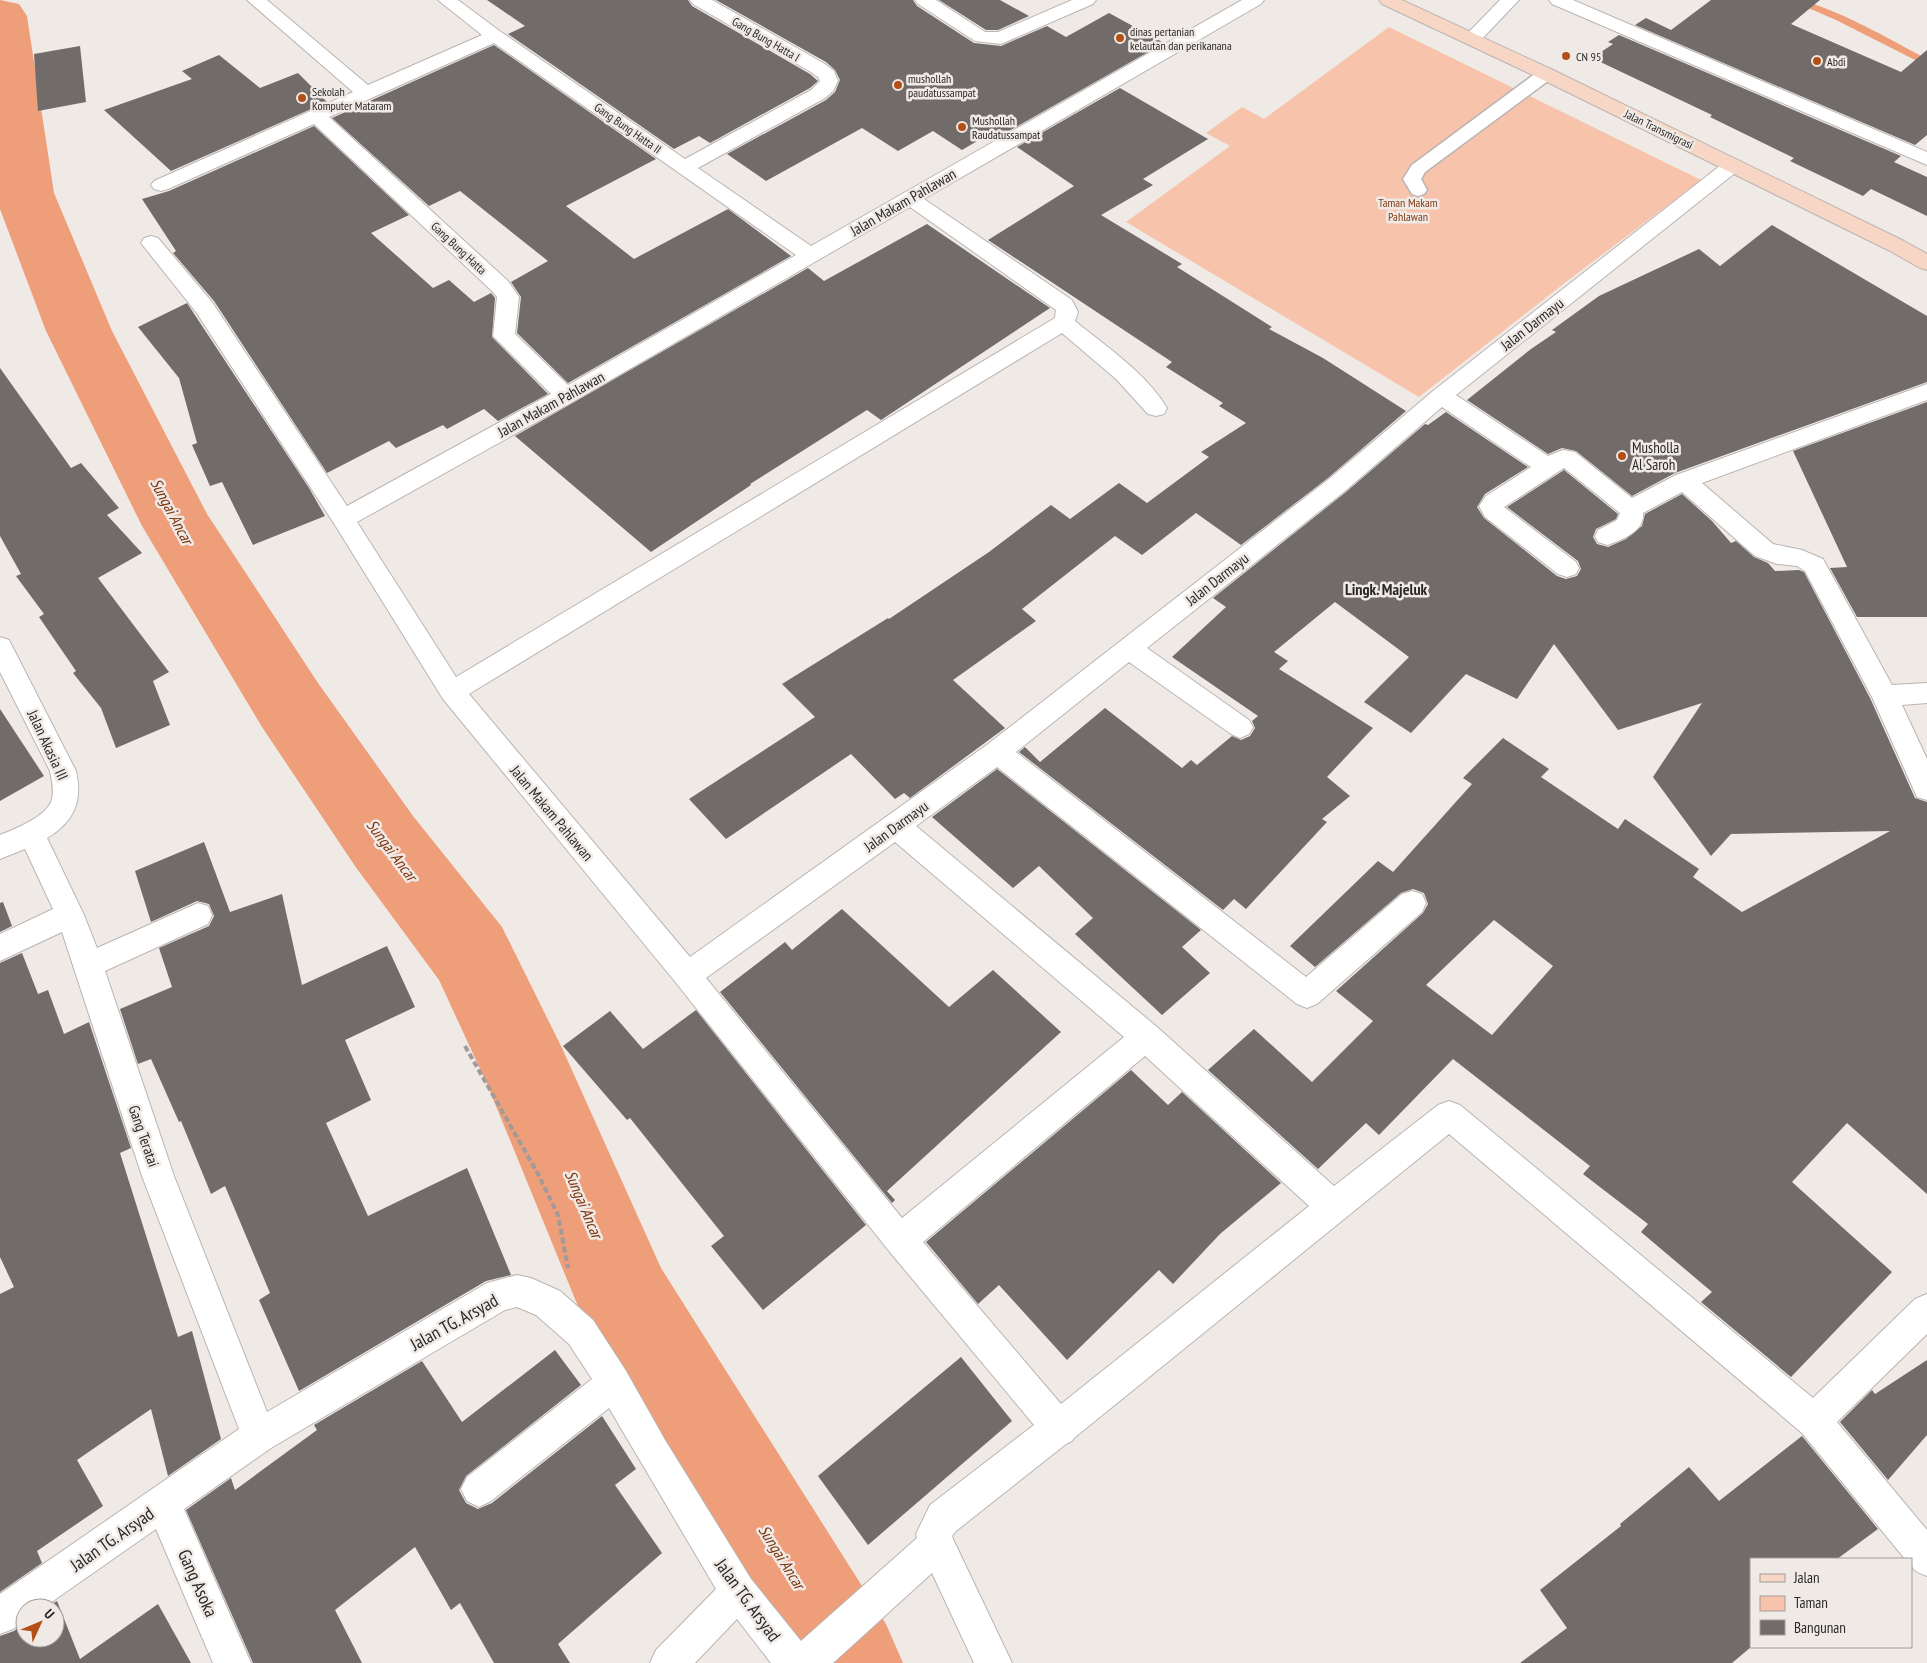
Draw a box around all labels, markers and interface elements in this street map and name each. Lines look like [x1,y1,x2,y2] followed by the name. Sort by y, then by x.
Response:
[730,14,802,64] street label: Gang Bung Hatta I
[1130,24,1232,53] place label: dinas pertanian kelautan dan perikanana
[1114,32,1126,44] marker: dinas pertanian kelautan dan perikanana
[1576,49,1601,64] place label: CN 95
[1560,50,1572,62] marker: CN 95
[1827,54,1846,69] place label: Abdi
[1811,55,1823,67] marker: Abdi
[908,71,976,100] place label: mushollah paudatussampat
[892,79,904,91] marker: mushollah paudatussampat
[312,84,391,113] place label: Sekolah Komputer Mataram
[296,92,308,104] marker: Sekolah Komputer Mataram
[592,99,664,157] street label: Gang Bung Hatta II
[1621,105,1696,152] street label: Jalan Transmigrasi
[972,113,1041,142] place label: Mushollah Raudatussampat
[956,121,968,133] marker: Mushollah Raudatussampat
[846,164,959,241] street label: Jalan Makam Pahlawan
[1378,195,1438,224] park label: Taman Makam Pahlawan
[428,219,490,278] street label: Gang Bung Hatta
[1496,293,1567,355] street label: Jalan Darmayu
[493,367,608,442] street label: Jalan Makam Pahlawan
[1632,438,1679,474] place label: Musholla Al Saroh
[1616,450,1628,462] marker: Musholla Al Saroh
[146,475,199,550] water label: Sungai Ancar
[1181,548,1252,610] street label: Jalan Darmayu
[1345,579,1428,599] district label: Lingk. Majeluk
[23,706,73,783] street label: Jalan Akasia III
[506,761,598,865] street label: Jalan Makam Pahlawan
[859,796,932,856] street label: Jalan Darmayu
[362,815,423,887] water label: Sungai Ancar
[125,1103,163,1169] street label: Gang Teratai
[561,1167,608,1243] water label: Sungai Ancar
[405,1288,502,1356] street label: Jalan TG. Arsyad
[65,1502,158,1577] street label: Jalan TG. Arsyad
[755,1521,811,1595] water label: Sungai Ancar
[173,1546,223,1620] street label: Gang Asoka
[710,1553,786,1646] street label: Jalan TG. Arsyad
[1750,1558,1912,1648] legend
[1793,1568,1820,1587] text: Jalan
[1794,1593,1828,1612] text: Taman
[15,1598,65,1648] north arrow
[40,1605,58,1623] text: U
[1794,1618,1846,1637] text: Bangunan

